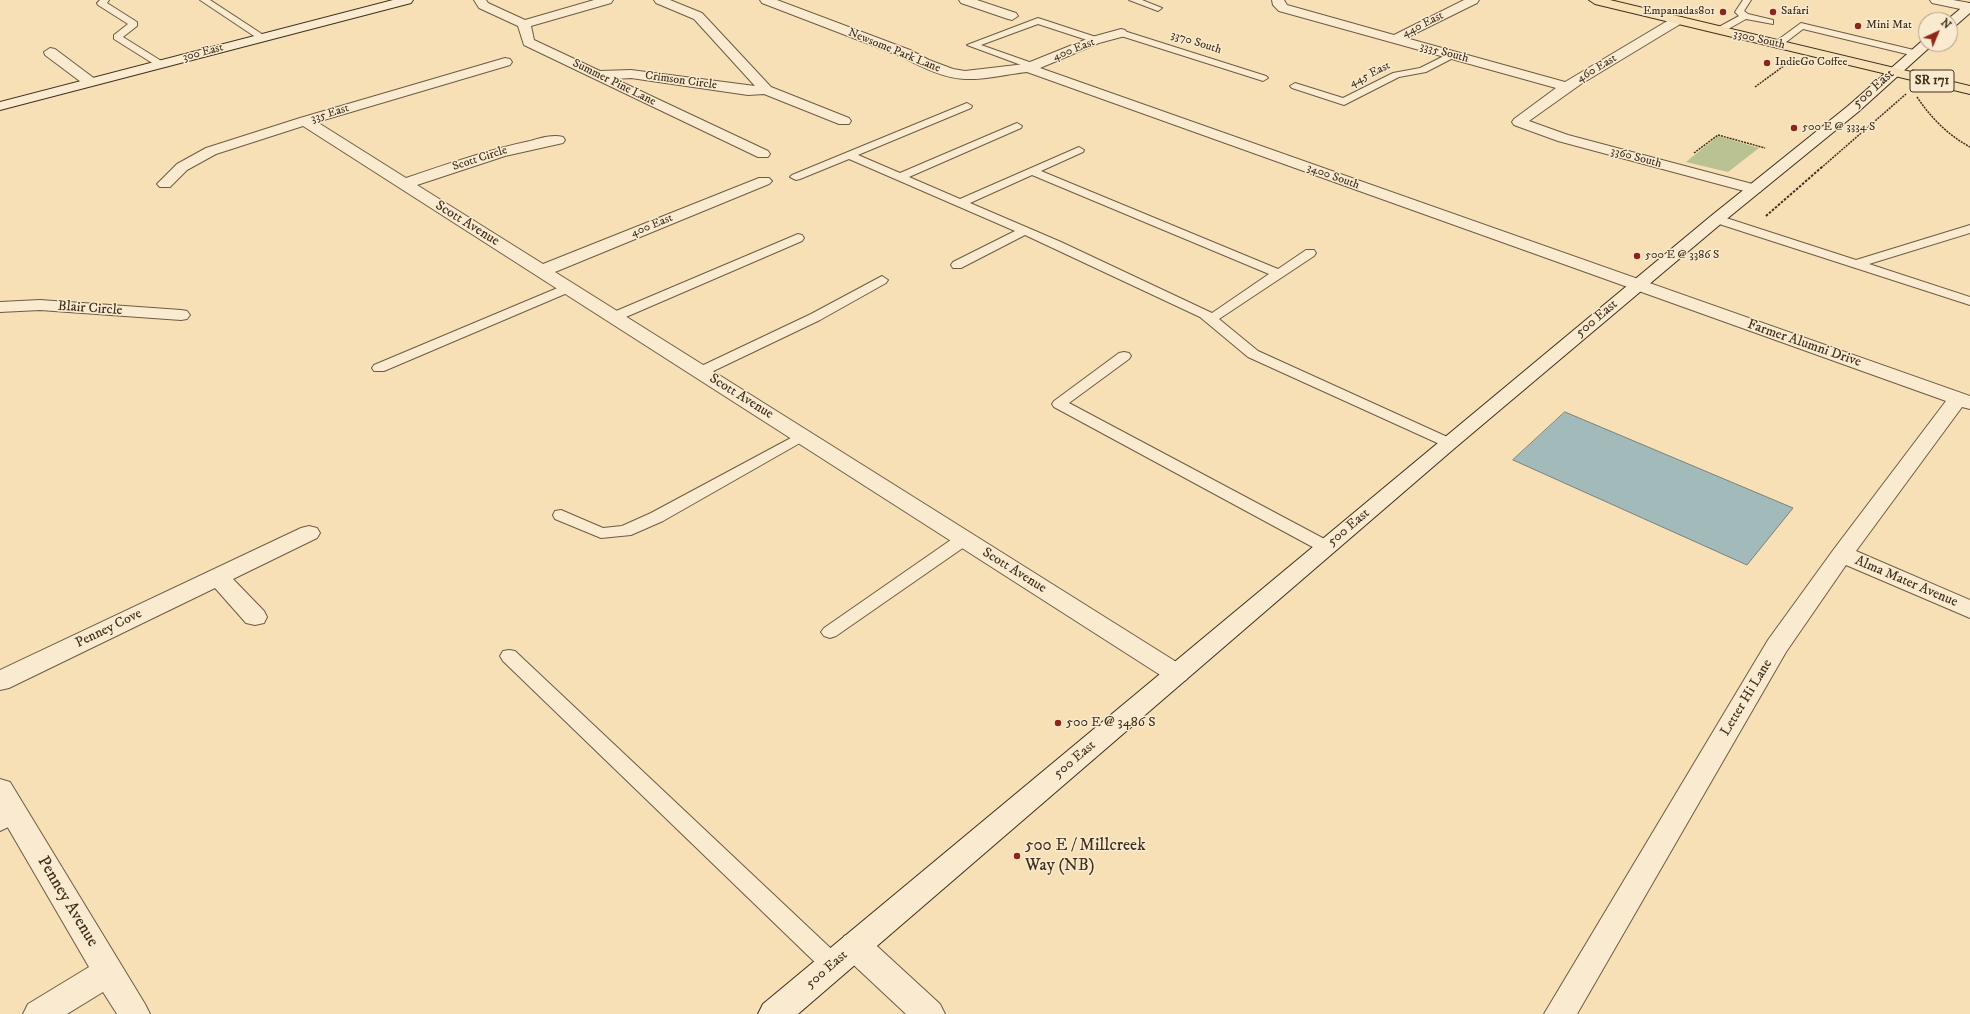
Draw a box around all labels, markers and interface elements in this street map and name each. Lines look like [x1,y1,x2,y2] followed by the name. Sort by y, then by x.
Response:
[1643,5,1715,19] place label: Empanadas801
[1781,5,1809,19] place label: Safari
[1718,7,1728,17] marker: Empanadas801
[1768,7,1778,17] marker: Safari
[1400,9,1446,41] street label: 440 East
[1918,12,1958,52] north arrow
[1938,16,1954,32] text: N
[1866,19,1912,33] place label: Mini Mat
[1853,21,1863,31] marker: Mini Mat
[846,26,942,76] street label: Newsome Park Lane
[1732,27,1786,53] street label: 3300 South
[1169,28,1223,58] street label: 3370 South
[1051,35,1097,65] street label: 400 East
[1418,40,1470,66] street label: 3335 South
[181,41,225,65] street label: 300 East
[1575,52,1619,86] street label: 460 East
[1775,56,1847,70] place label: IndieGo Coffee
[570,57,658,109] street label: Summer Pine Lane
[1762,58,1772,68] marker: IndieGo Coffee
[1347,59,1393,91] street label: 445 East
[1850,66,1898,112] street label: 500 East
[644,69,718,93] street label: Crimson Circle
[1910,70,1954,92] road number: SR 171
[309,101,351,127] street label: 335 East
[1802,121,1875,135] place label: 500 E @ 3334 S
[1789,123,1799,133] marker: 500 E @ 3334 S
[451,143,509,175] street label: Scott Circle
[1609,144,1663,172] street label: 3360 South
[1305,161,1361,193] street label: 3400 South
[432,198,502,250] street label: Scott Avenue
[629,211,675,241] street label: 400 East
[1645,249,1719,263] place label: 500 E @ 3386 S
[1632,251,1642,261] marker: 500 E @ 3386 S
[1572,296,1622,342] street label: 500 East
[57,298,123,320] street label: Blair Circle
[1745,317,1863,371] street label: Farmer Alumni Drive
[706,371,776,423] street label: Scott Avenue
[1324,505,1374,551] street label: 500 East
[979,545,1049,597] street label: Scott Avenue
[1852,553,1960,611] street label: Alma Mater Avenue
[73,606,145,652] street label: Penney Cove
[1718,657,1776,739] street label: Letter Hi Lane
[1066,715,1155,731] place label: 500 E @ 3486 S
[1053,718,1063,728] marker: 500 E @ 3486 S
[1050,737,1100,783] street label: 500 East
[1025,836,1146,876] place label: 500 E / Millcreek Way (NB)
[1012,851,1022,861] marker: 500 E / Millcreek Way (NB)
[32,853,102,951] street label: Penney Avenue
[803,947,851,993] street label: 500 East

